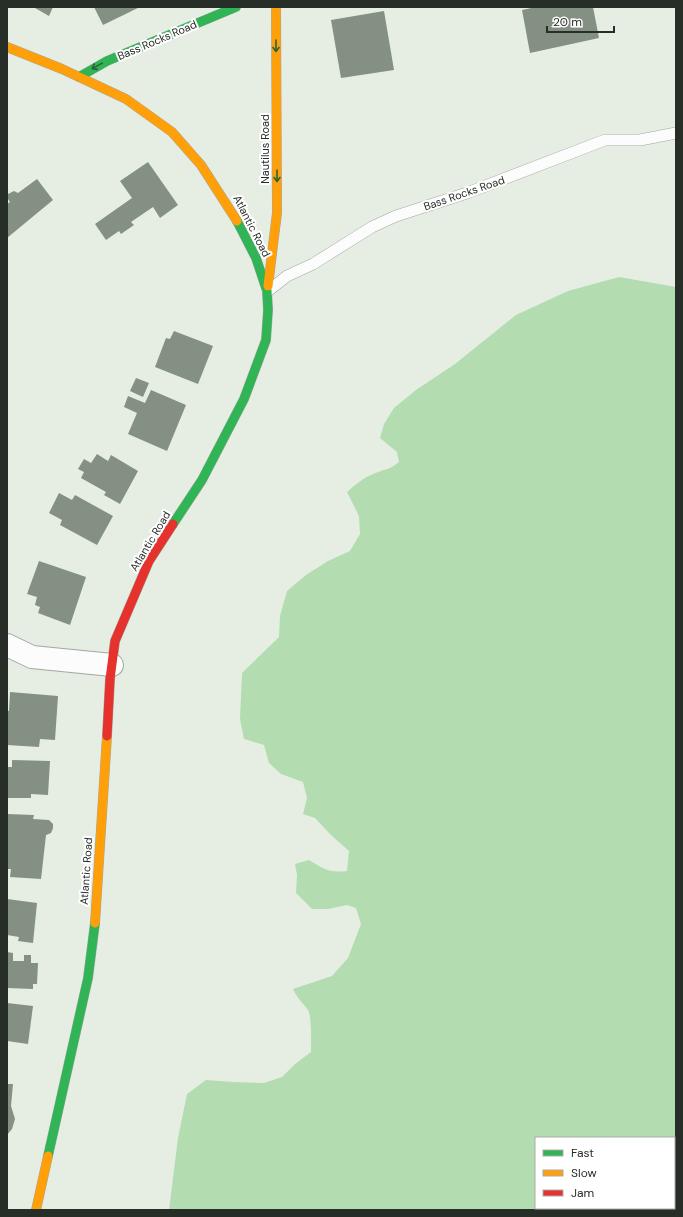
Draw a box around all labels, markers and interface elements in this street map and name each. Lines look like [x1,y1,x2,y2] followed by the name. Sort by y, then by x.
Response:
[547,8,614,34] scale bar
[553,14,582,30] text: 20 m
[115,17,199,63] street label: Bass Rocks Road
[272,39,280,52] one-way arrow
[91,63,103,71] one-way arrow
[258,114,272,184] street label: Nautilus Road
[273,169,281,182] one-way arrow
[422,173,507,213] street label: Bass Rocks Road
[230,193,274,259] street label: Atlantic Road
[127,508,173,574] street label: Atlantic Road
[77,837,95,905] street label: Atlantic Road
[535,1137,675,1209] legend
[571,1145,594,1161] text: Fast
[571,1165,597,1181] text: Slow
[571,1185,594,1201] text: Jam

